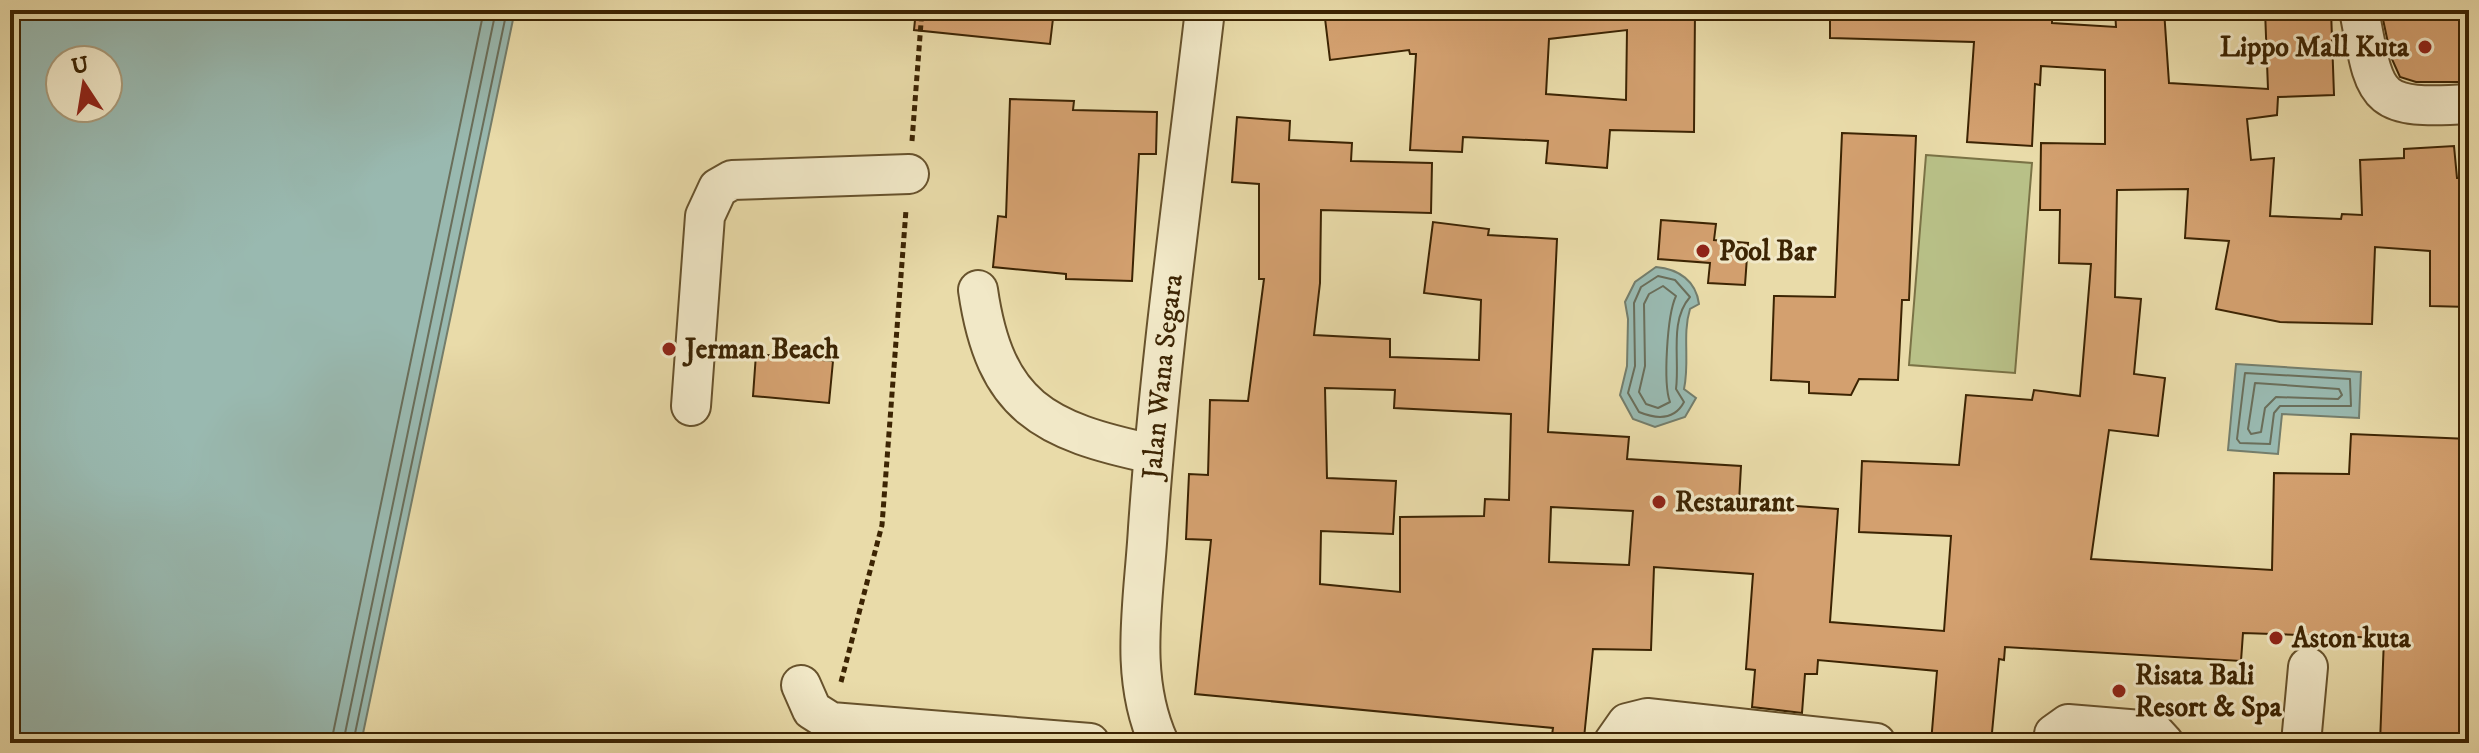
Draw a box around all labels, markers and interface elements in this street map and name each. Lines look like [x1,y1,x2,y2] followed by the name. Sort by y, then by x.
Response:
[2220,30,2410,65] place label: Lippo Mall Kuta
[2416,38,2434,56] marker: Lippo Mall Kuta
[44,44,124,124] north arrow
[69,51,91,81] text: U
[1719,234,1817,269] place label: Pool Bar
[1694,242,1712,260] marker: Pool Bar
[1134,272,1190,483] street label: Jalan Wana Segara
[682,332,839,367] place label: Jerman Beach
[660,340,678,358] marker: Jerman Beach
[1675,485,1795,520] place label: Restaurant
[1650,493,1668,511] marker: Restaurant
[2291,621,2412,656] place label: Aston kuta
[2267,629,2285,647] marker: Aston kuta
[2135,658,2283,725] place label: Risata Bali Resort & Spa
[2110,682,2128,700] marker: Risata Bali Resort & Spa

